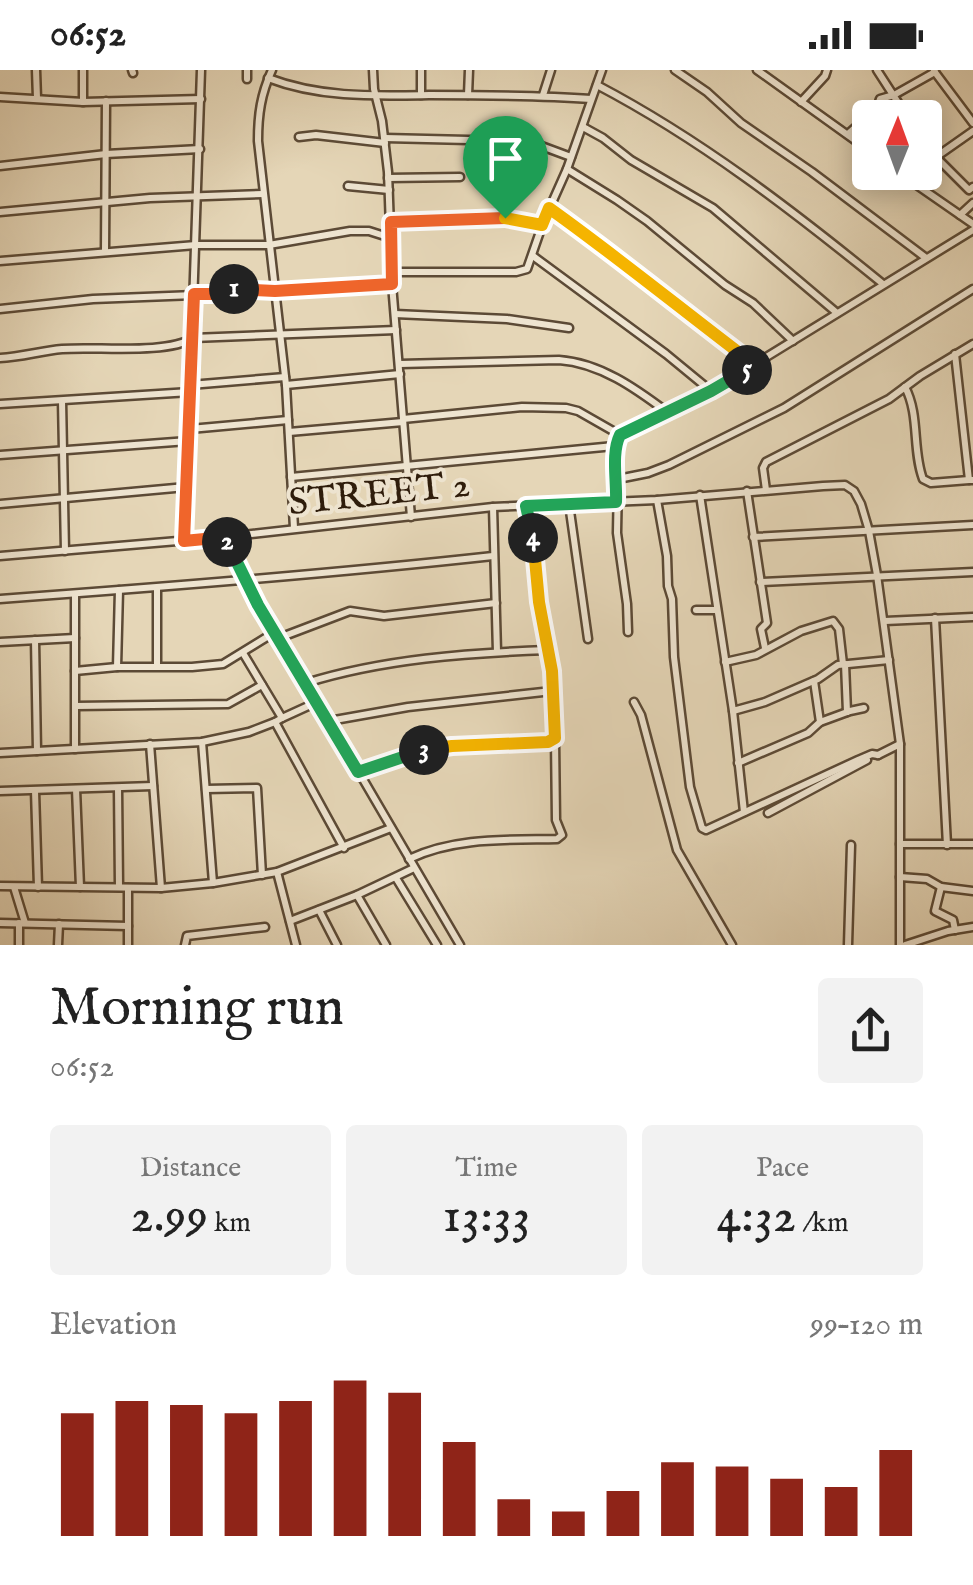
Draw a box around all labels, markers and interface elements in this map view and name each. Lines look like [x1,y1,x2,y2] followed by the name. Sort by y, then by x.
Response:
[50,11,126,59] text: 06:52
[852,100,942,190] north arrow
[852,100,942,190] map controls
[463,116,548,219] pin
[478,131,533,186] icon: arrive
[209,264,259,314] pin: 1
[229,271,239,306] text: 1
[722,345,772,395] pin: 5
[742,352,752,387] text: 5
[286,462,472,528] street label: STREET 2
[508,513,558,563] pin: 4
[202,517,252,567] pin: 2
[526,520,540,555] text: 4
[220,524,234,559] text: 2
[399,725,449,775] pin: 3
[419,732,429,767] text: 3
[50,974,344,1044] text: Morning run
[818,978,923,1083] button: share
[50,1047,114,1088] text: 06:52
[140,1151,241,1186] text: Distance
[455,1151,518,1186] text: Time
[756,1151,809,1186] text: Pace
[130,1186,208,1249] text: 2.99
[443,1186,530,1249] text: 13:33
[716,1186,796,1249] text: 4:32
[208,1206,251,1241] text: km
[796,1206,849,1241] text: /km
[50,1305,177,1346] text: Elevation
[810,1305,923,1346] text: 99–120 m

